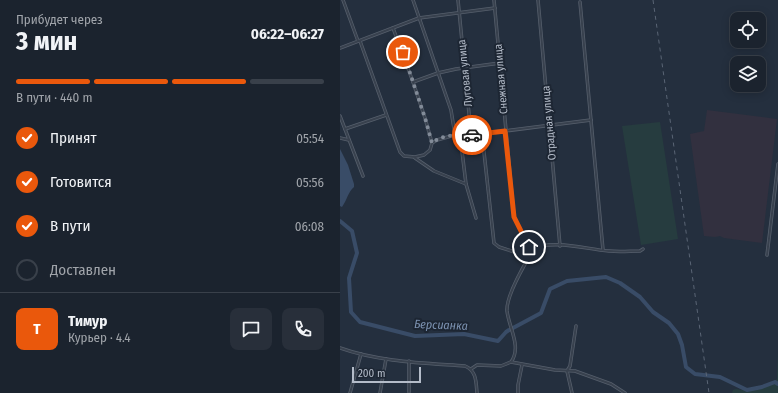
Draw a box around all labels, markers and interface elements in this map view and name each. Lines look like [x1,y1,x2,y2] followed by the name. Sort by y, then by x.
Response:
[16,12,103,27] text: Прибудет через
[730,12,766,92] map controls
[730,12,766,48] button: locate
[251,25,324,43] text: 06:22–06:27
[16,26,77,57] text: 3 мин
[386,35,420,69] pin
[455,39,475,107] street label: Луговая улица
[392,41,414,63] icon: bag
[491,43,511,115] street label: Снежная улица
[730,56,766,92] button: layers
[539,85,559,161] street label: Отрадная улица
[16,90,92,105] text: В пути · 440 m
[452,115,492,155] courier
[461,124,483,146] icon: car
[16,127,38,149] icon: check
[50,129,97,147] text: Принят
[296,131,324,146] text: 05:54
[16,171,38,193] icon: check
[50,173,112,191] text: Готовится
[296,175,324,190] text: 05:56
[16,215,38,237] icon: check
[50,217,91,235] text: В пути
[295,219,324,234] text: 06:08
[512,230,546,264] pin
[518,236,540,258] icon: home
[50,261,116,279] text: Доставлен
[230,308,272,350] button: chat
[282,308,324,350] button: phone
[68,312,107,330] text: Тимур
[414,317,468,333] water label: Берсианка
[33,320,41,338] text: Т
[68,330,131,345] text: Курьер · 4.4
[352,365,421,384] scale bar
[358,367,385,380] text: 200 m

